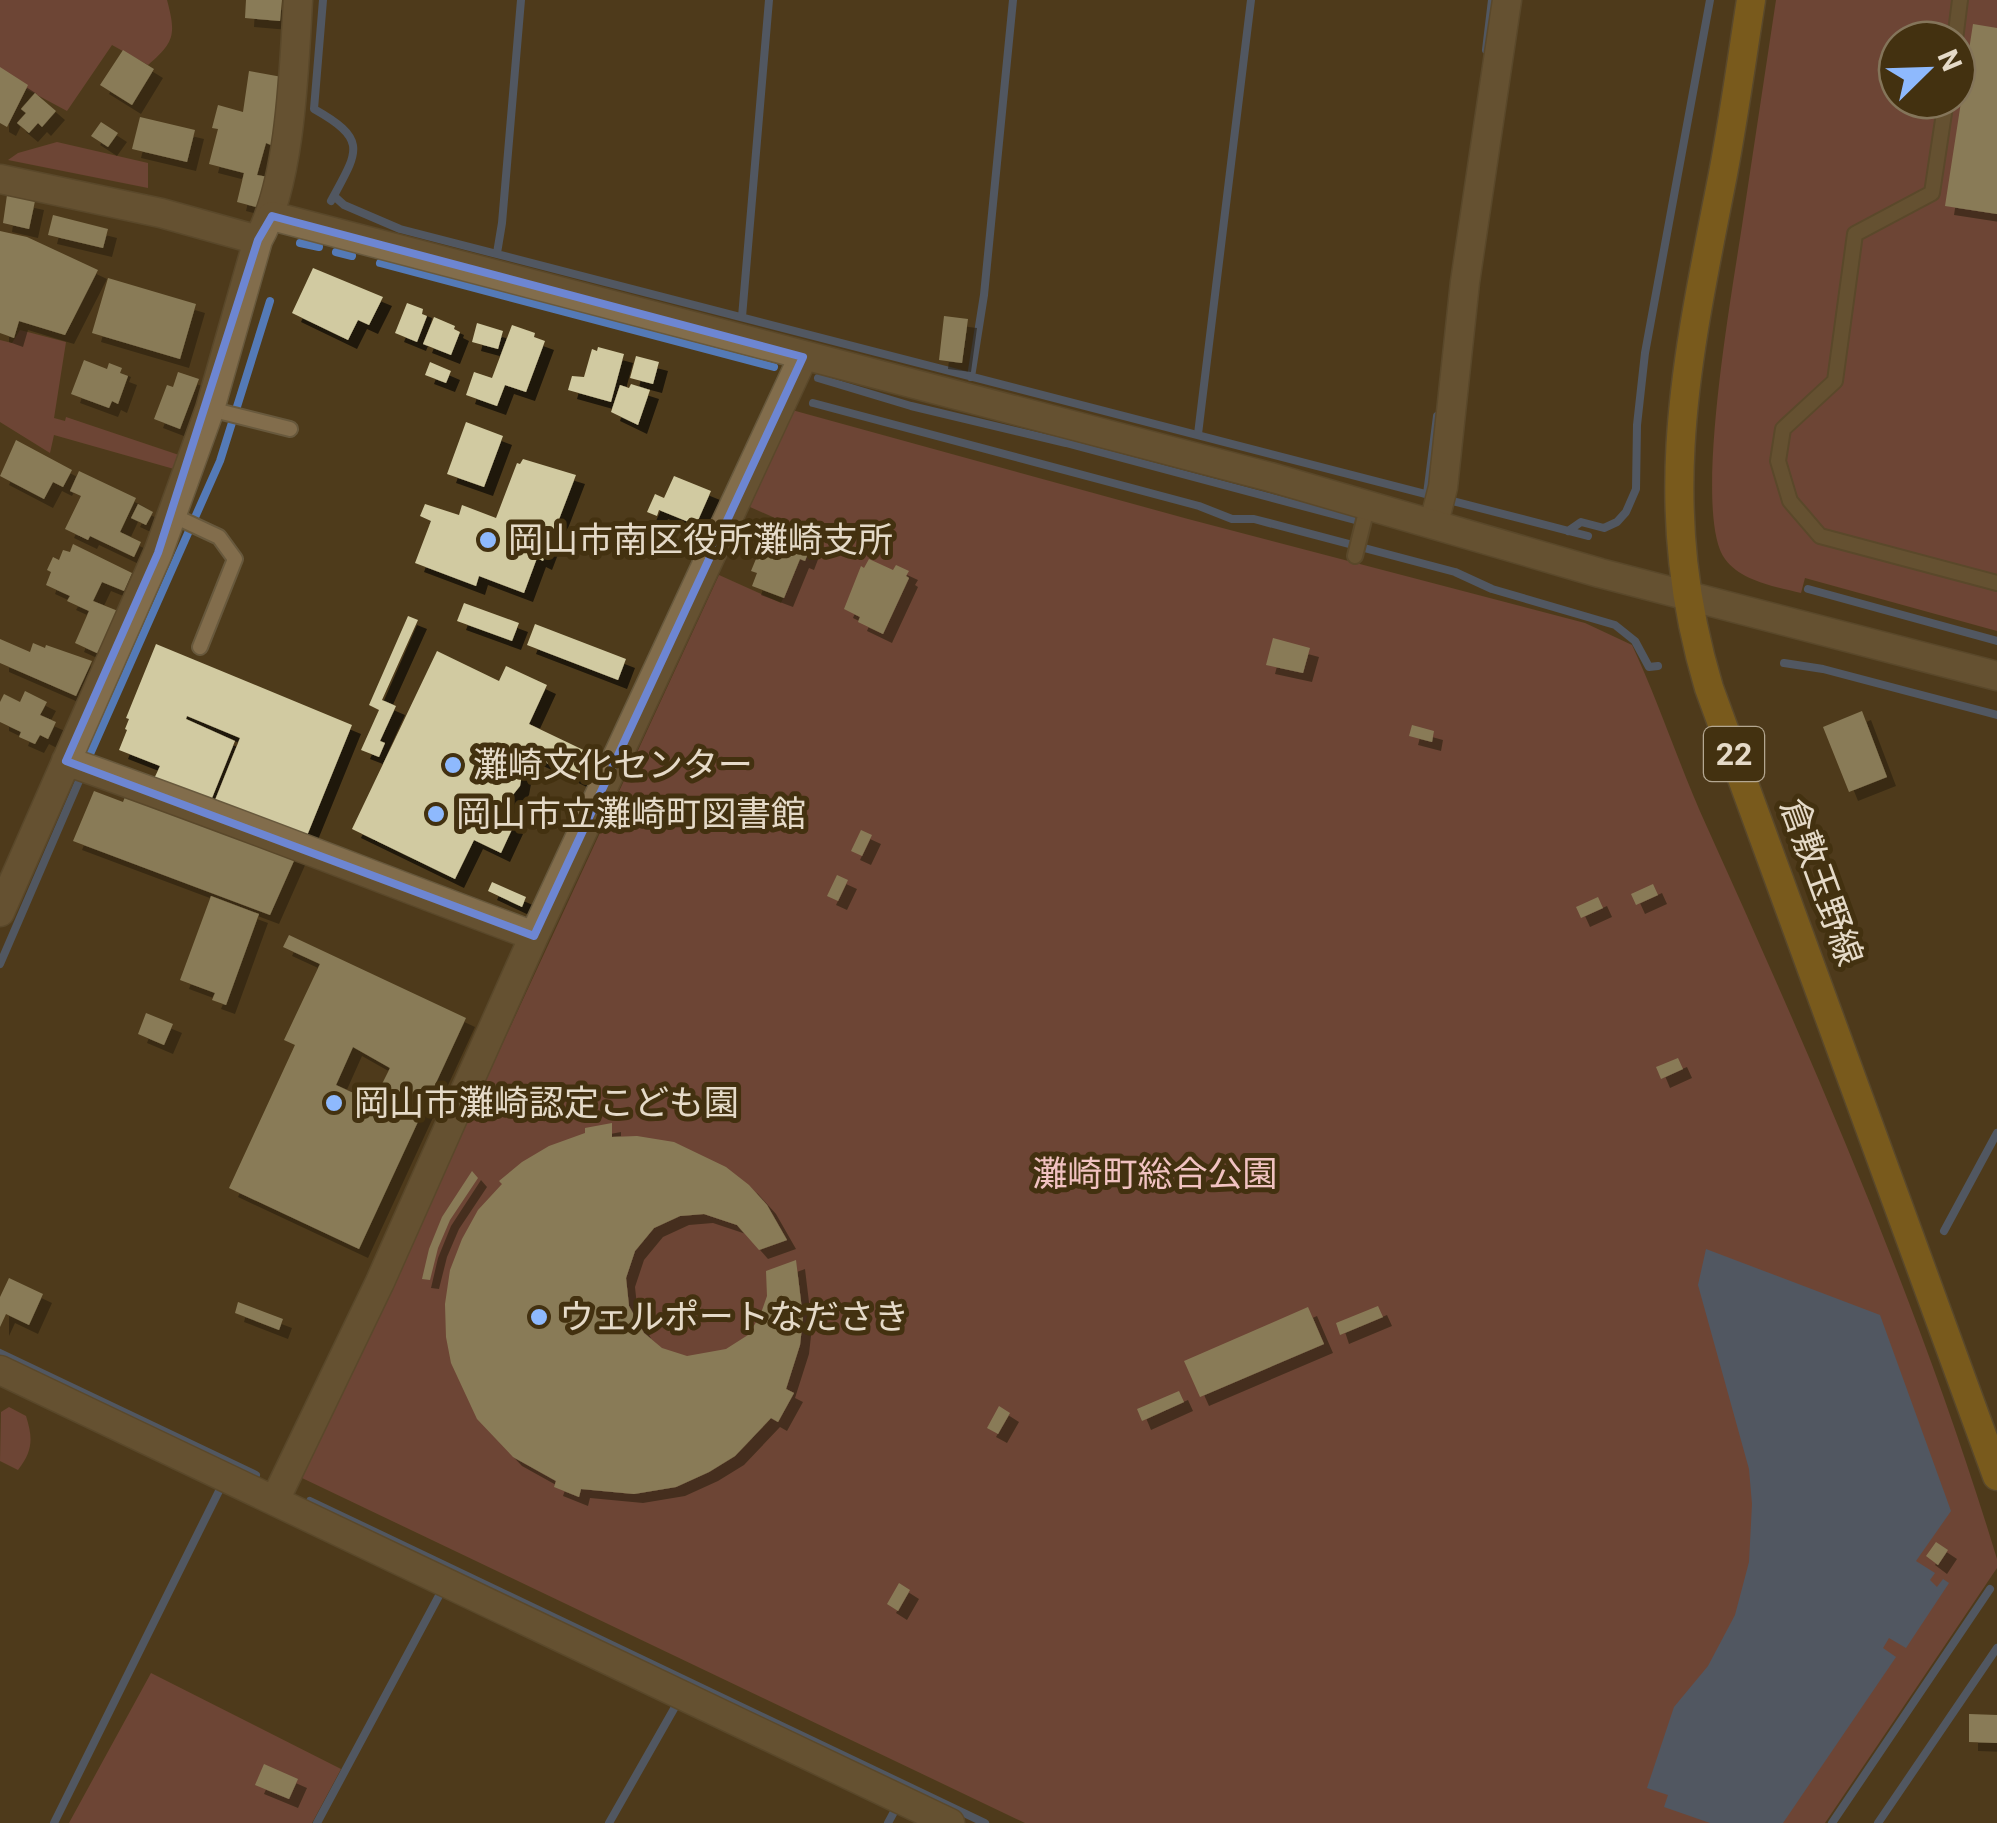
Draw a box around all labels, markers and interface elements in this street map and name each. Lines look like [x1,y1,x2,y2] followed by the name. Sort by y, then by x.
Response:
[1877,20,1977,120] north arrow
[1931,45,1969,76] text: N
[508,520,893,561] place label: 岡山市南区役所灘崎支所
[477,529,499,551] marker: 岡山市南区役所灘崎支所
[1704,727,1764,781] road number: 22
[473,745,753,786] place label: 灘崎文化センター
[442,754,464,776] marker: 灘崎文化センター
[1772,793,1870,971] street label: 倉敷玉野線
[456,794,806,835] place label: 岡山市立灘崎町図書館
[425,803,447,825] marker: 岡山市立灘崎町図書館
[354,1083,739,1124] place label: 岡山市灘崎認定こども園
[323,1092,345,1114] marker: 岡山市灘崎認定こども園
[1032,1154,1278,1195] park label: 灘崎町総合公園
[559,1297,909,1338] place label: ウェルポートなださき
[528,1306,550,1328] marker: ウェルポートなださき

